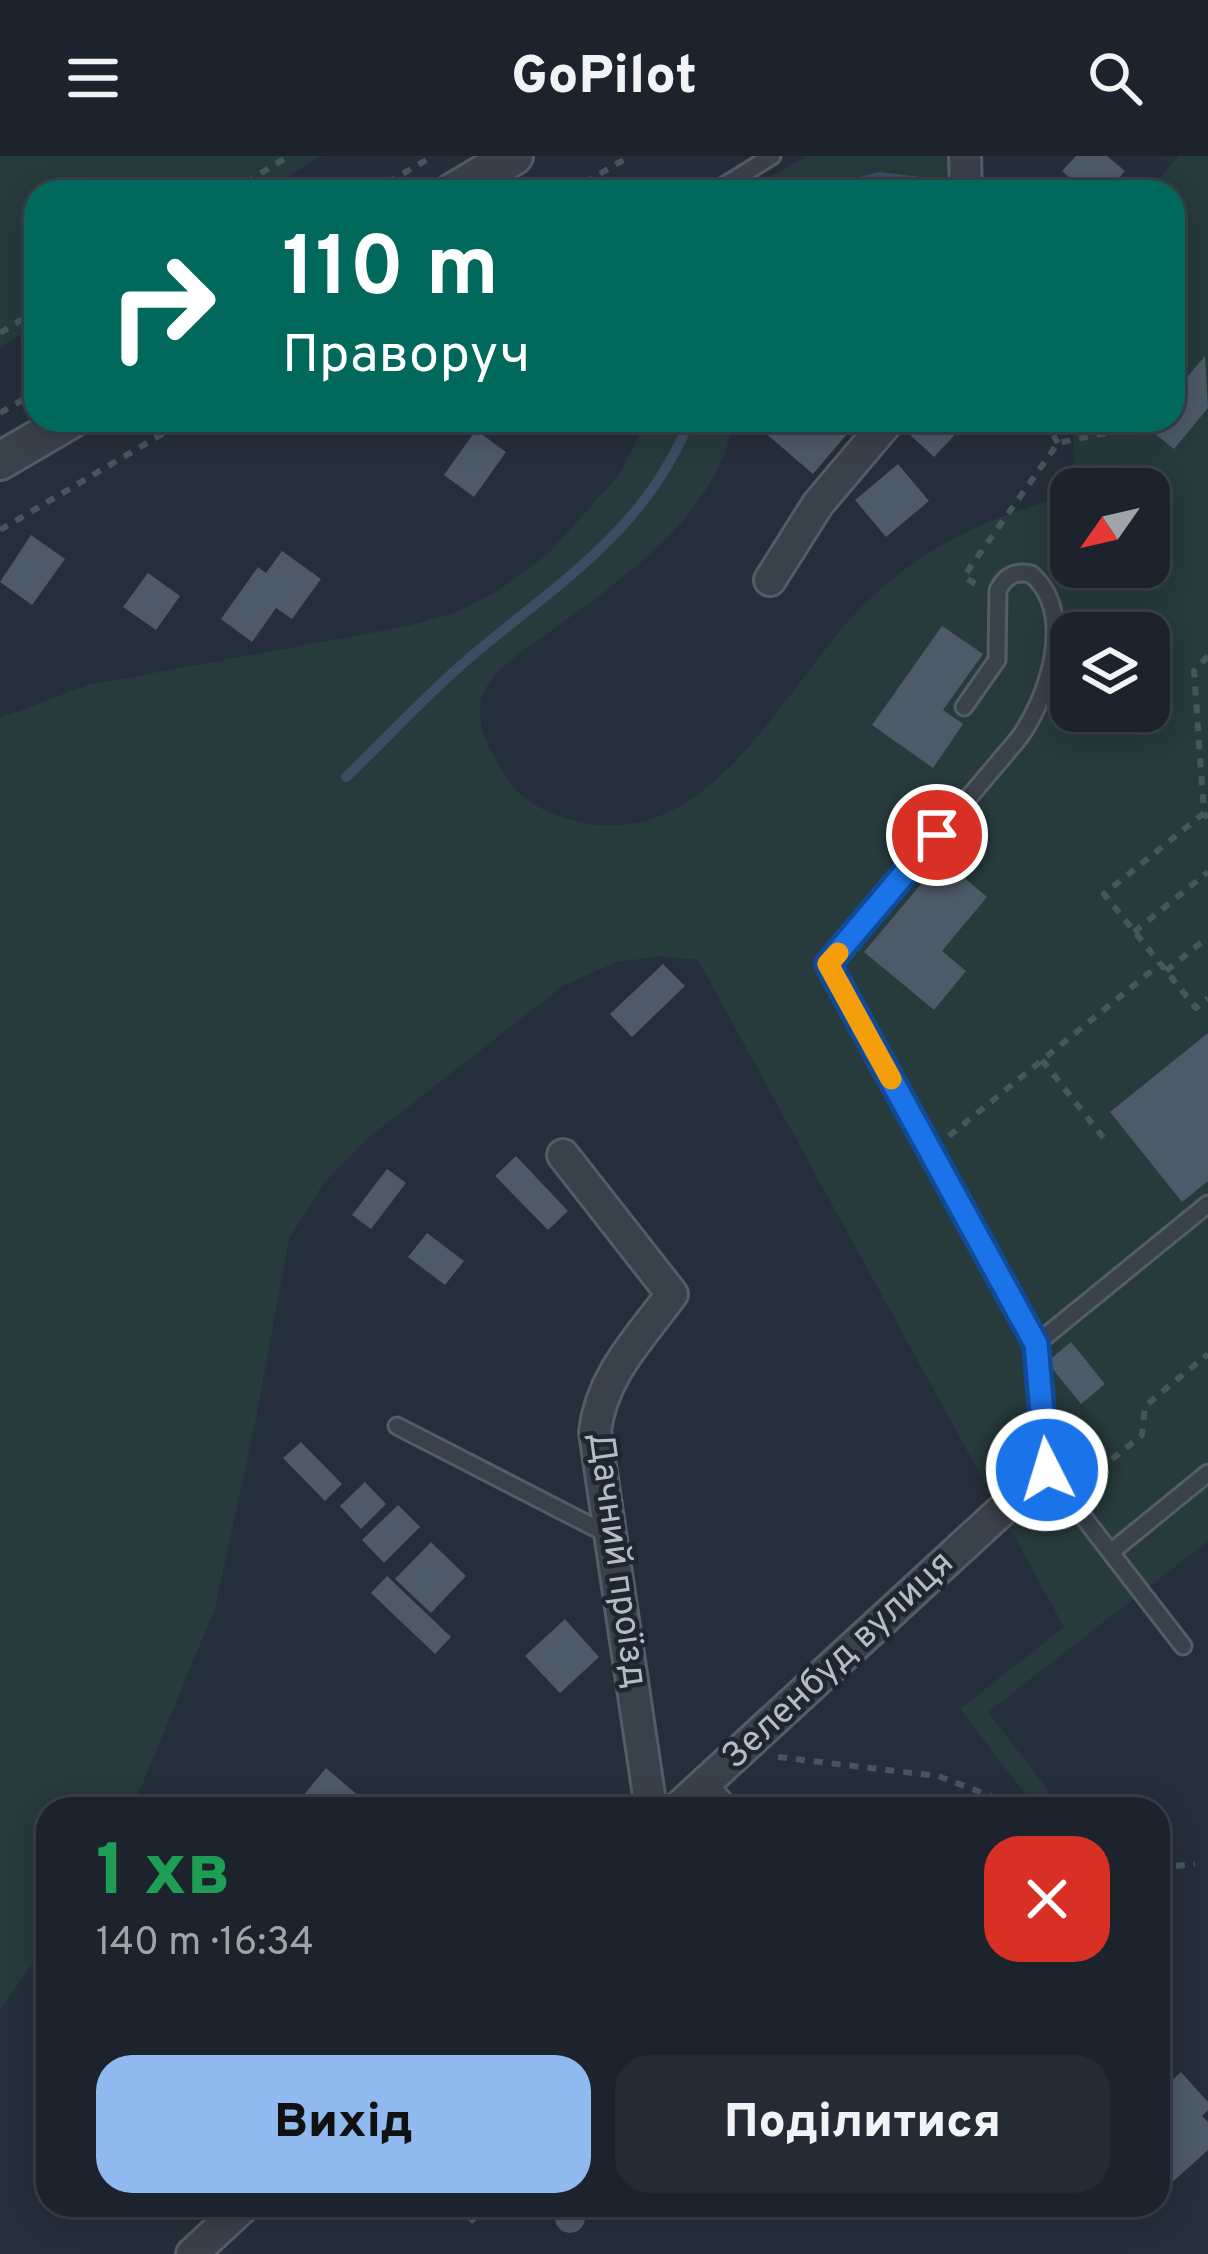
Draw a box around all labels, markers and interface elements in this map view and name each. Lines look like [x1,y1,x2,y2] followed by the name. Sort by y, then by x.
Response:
[511,44,697,113] text: GoPilot
[60,45,126,111] icon: menu
[1082,45,1148,111] icon: search
[282,219,499,325] text: 110 m
[84,228,240,384] icon: right
[282,323,530,392] text: Праворуч
[1050,468,1170,588] north arrow
[1050,468,1170,732] map controls
[1050,612,1170,732] button: layers
[886,784,988,886] pin
[904,802,970,868] icon: arrive
[984,1407,1110,1533] position arrow
[575,1429,657,1691] street label: Дачний проїзд
[713,1542,965,1780] street label: Зеленбуд вулиця
[96,1829,230,1921] text: 1 хв
[984,1836,1110,1962] button: close
[96,1920,314,1969] text: 140 m · 16:34
[96,2055,591,2193] button: Вихід
[615,2055,1110,2193] button: Поділитися

